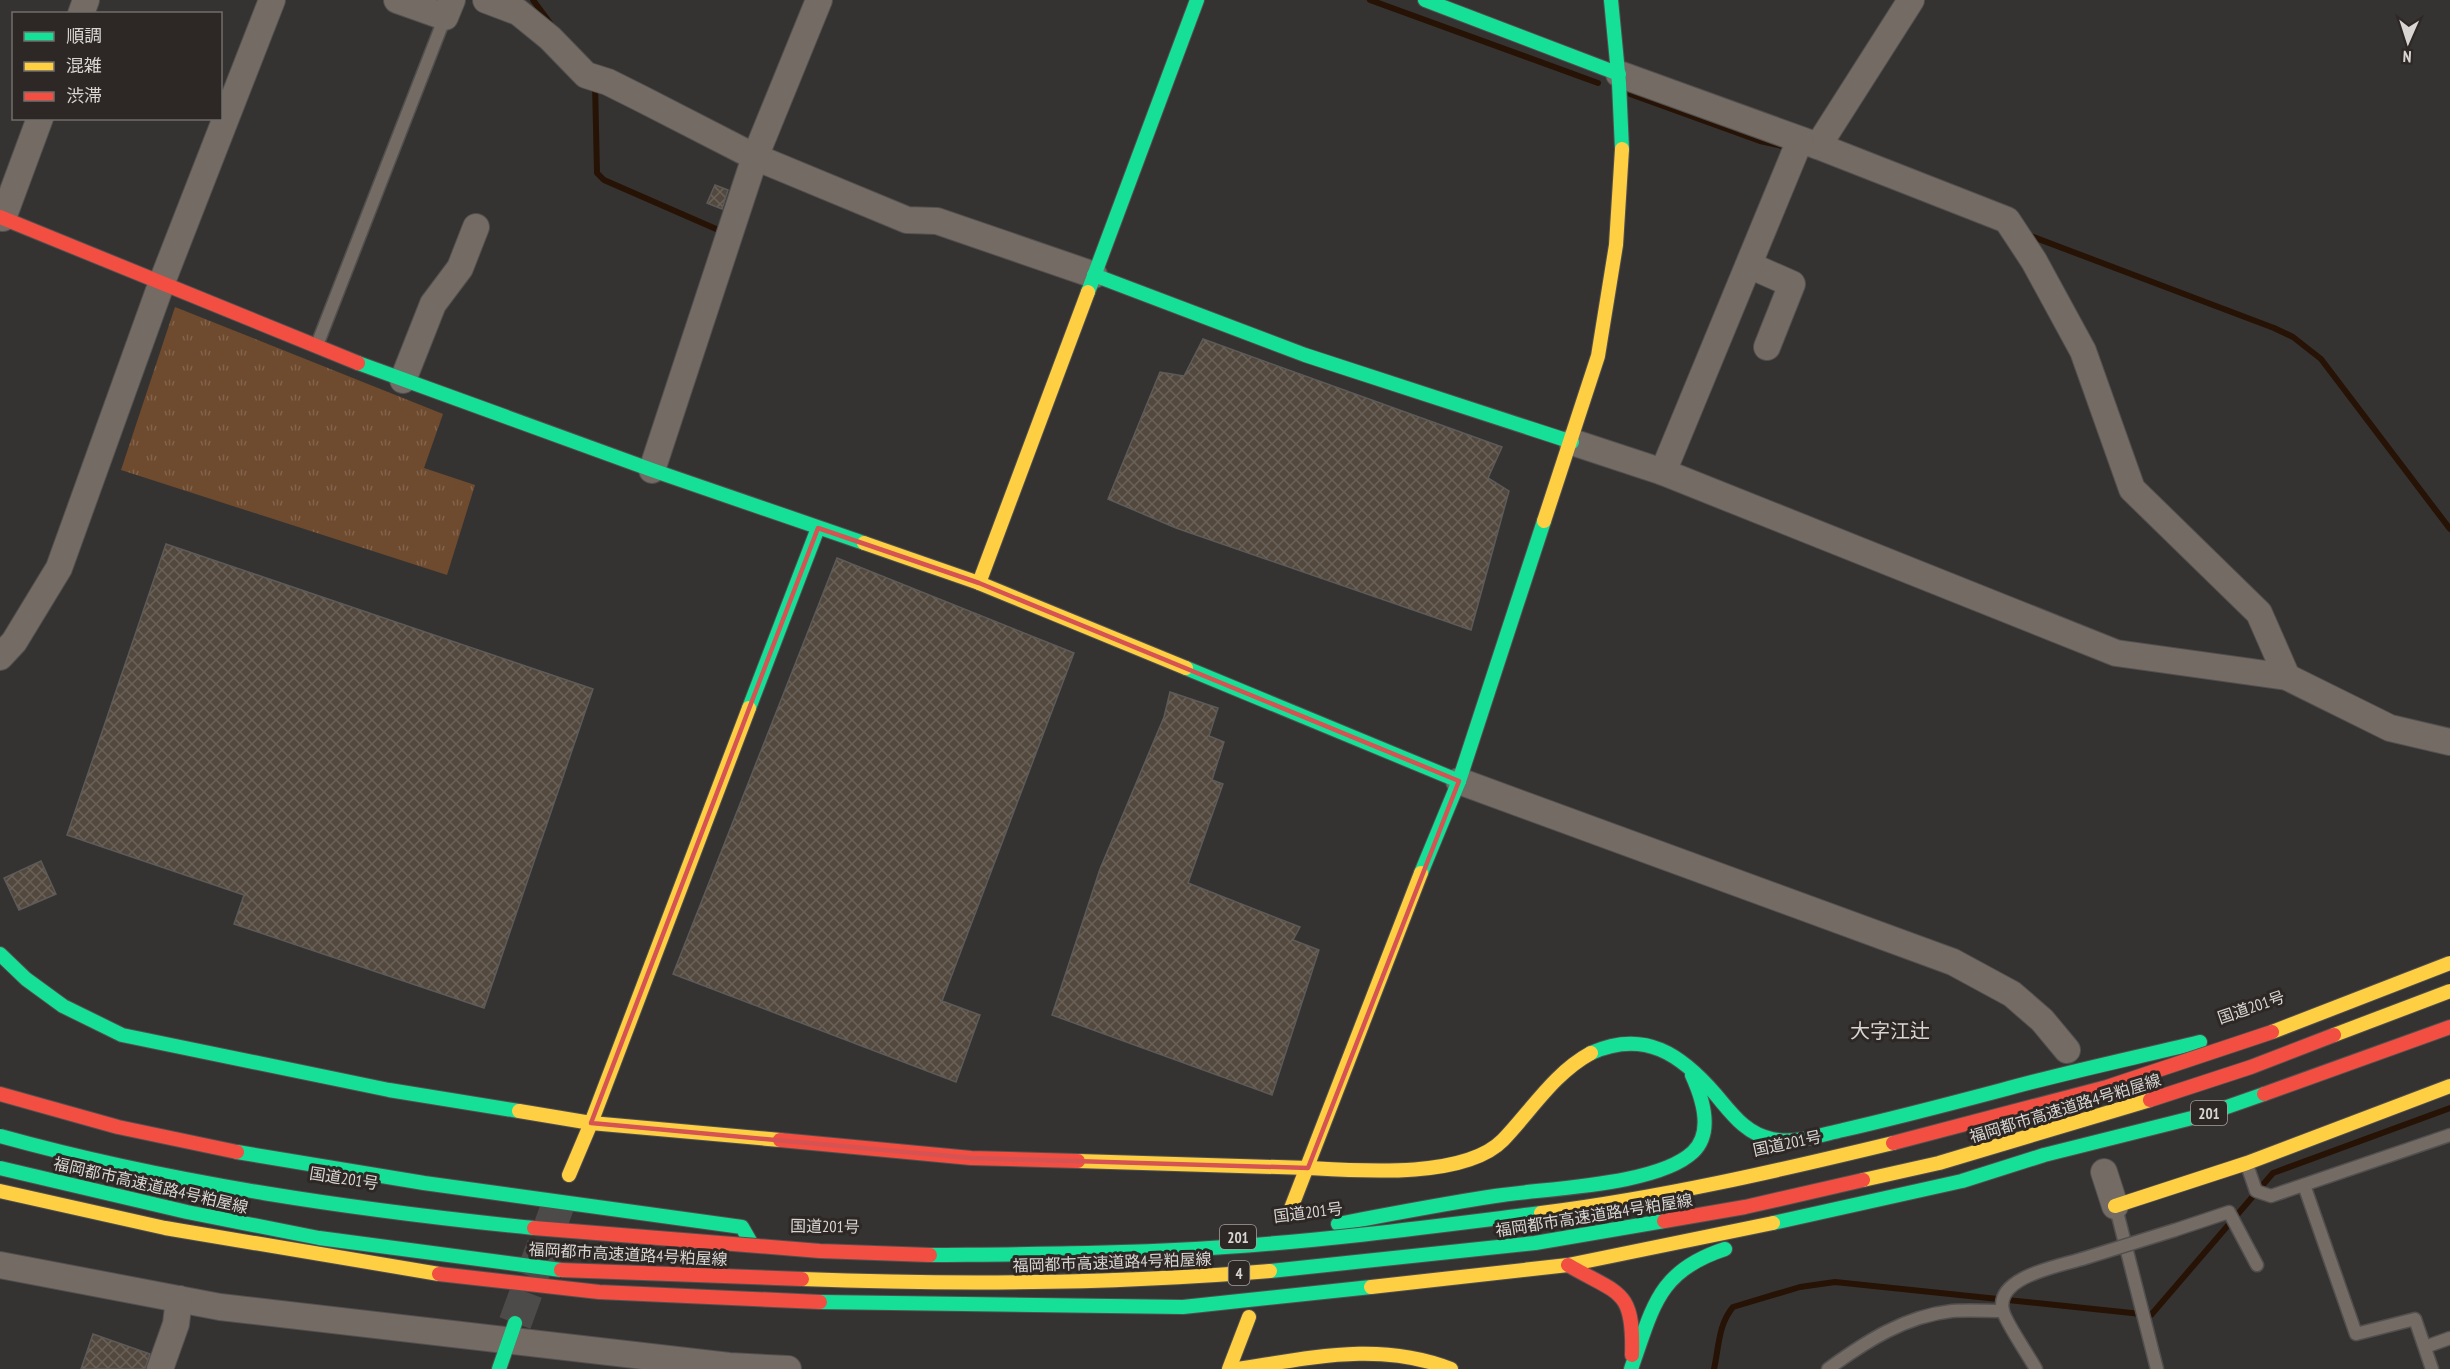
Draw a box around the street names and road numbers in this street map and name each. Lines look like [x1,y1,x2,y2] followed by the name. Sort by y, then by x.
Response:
[2215,986,2287,1028] street label: 国道201号
[1967,1069,2163,1147] street label: 福岡都市高速道路4号粕屋線
[2191,1101,2227,1125] road number: 201
[1751,1126,1823,1160] street label: 国道201号
[52,1153,250,1217] street label: 福岡都市高速道路4号粕屋線
[308,1163,380,1193] street label: 国道201号
[1494,1190,1694,1240] street label: 福岡都市高速道路4号粕屋線
[1272,1198,1344,1226] street label: 国道201号
[790,1215,860,1237] street label: 国道201号
[1220,1225,1256,1249] road number: 201
[528,1239,728,1269] street label: 福岡都市高速道路4号粕屋線
[1012,1249,1212,1275] street label: 福岡都市高速道路4号粕屋線
[1228,1261,1250,1285] road number: 4

